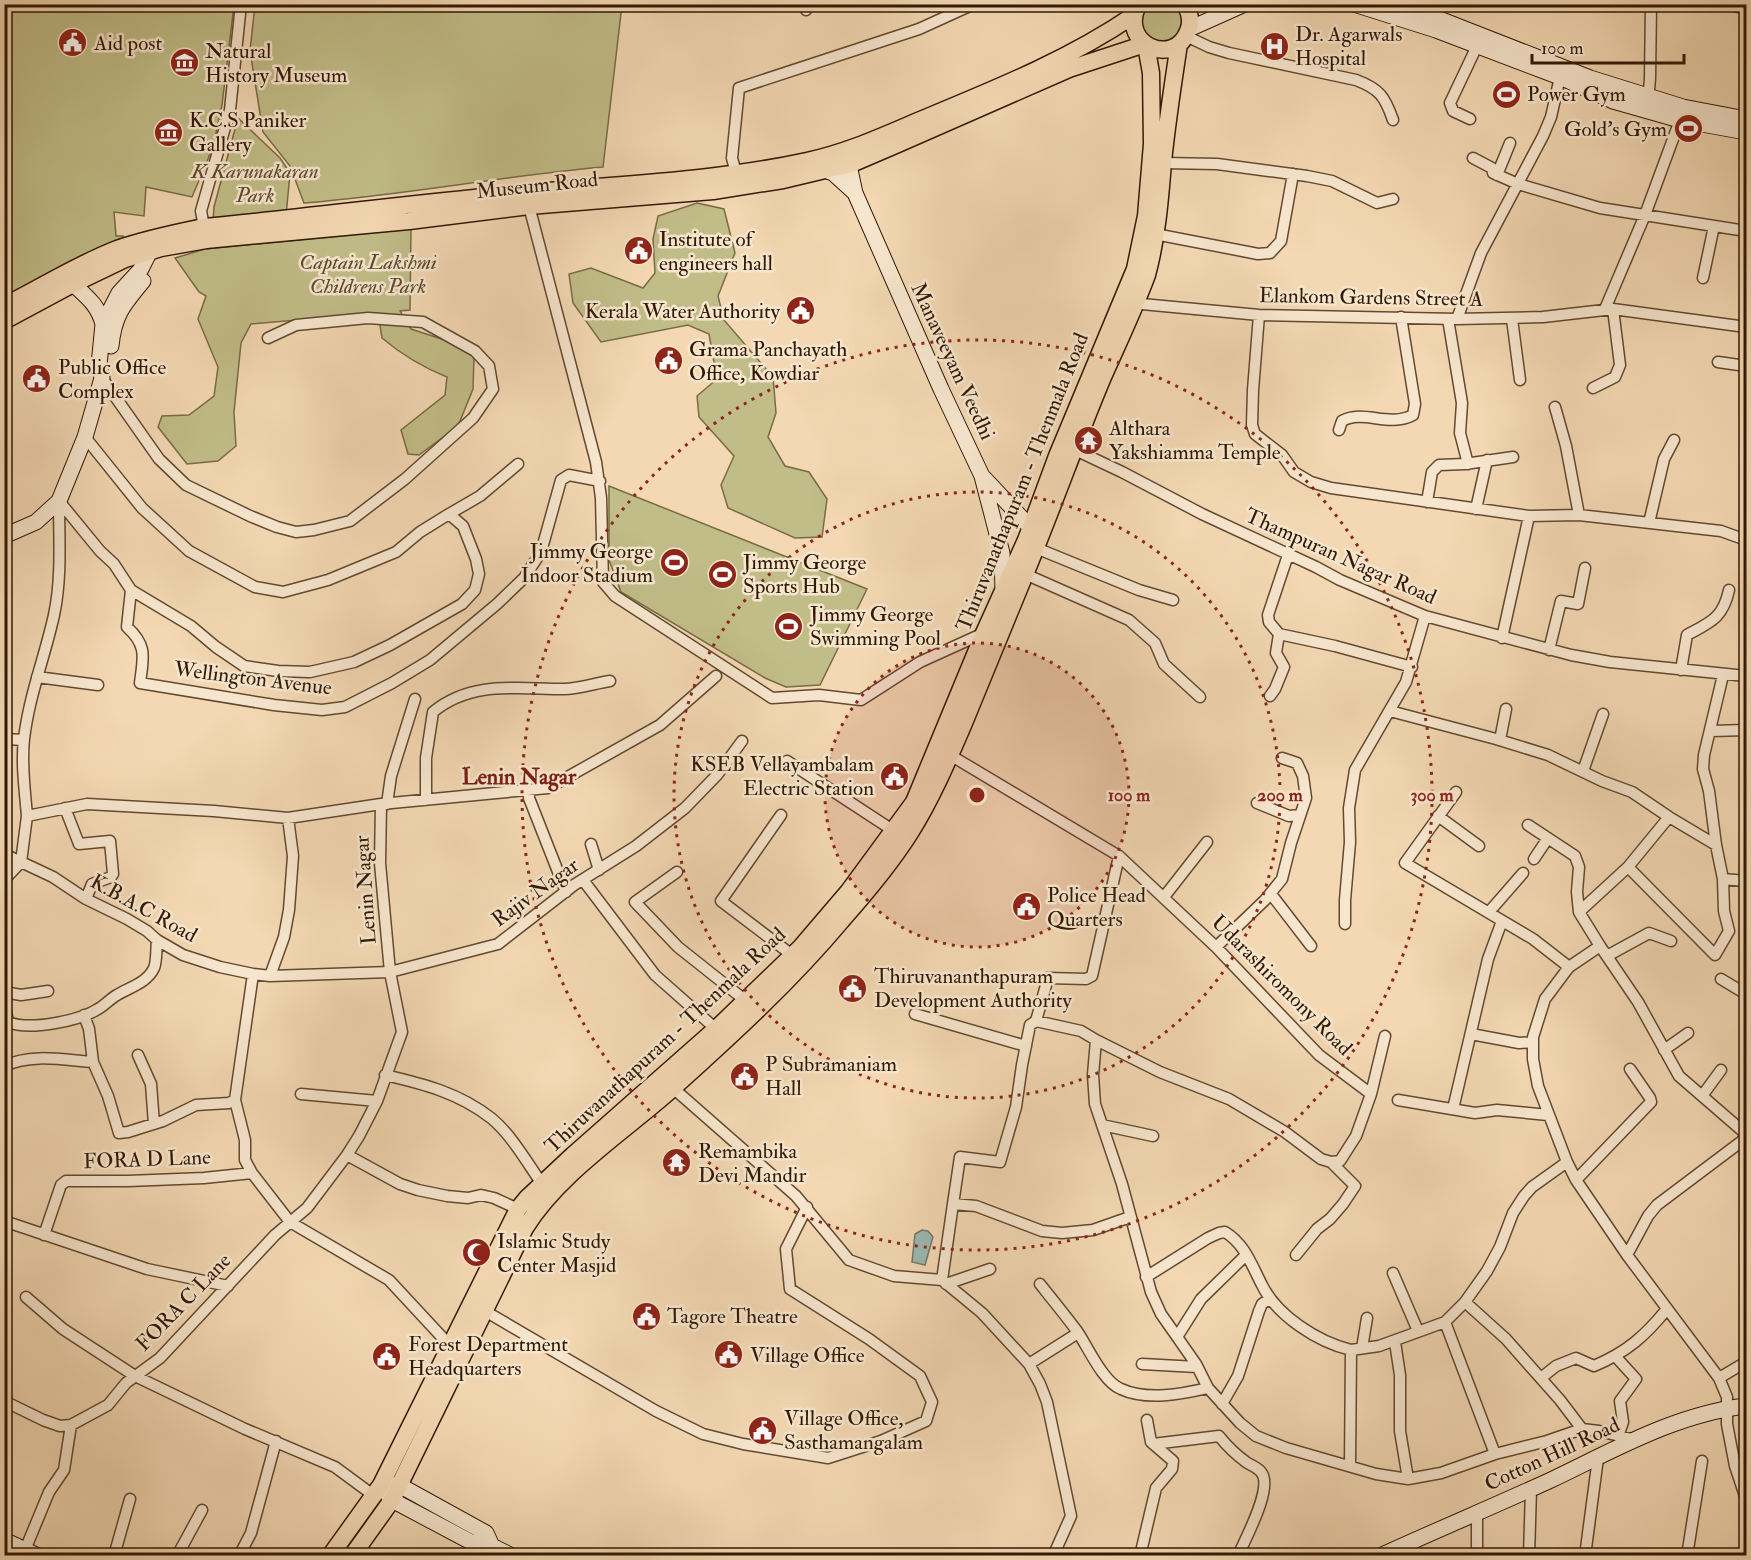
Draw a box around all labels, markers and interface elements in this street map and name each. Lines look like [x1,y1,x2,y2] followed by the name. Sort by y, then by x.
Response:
[1295,21,1402,72] place label: Dr. Agarwals Hospital
[57,27,89,59] public building icon: Aid post
[1532,27,1684,65] scale bar
[93,30,163,57] place label: Aid post
[1258,30,1290,62] hospital icon: Dr. Agarwals Hospital
[1541,37,1584,60] text: 100 m
[205,38,347,89] place label: Natural History Museum
[168,47,200,79] museum icon: Natural History Museum
[1490,78,1522,110] sports icon: Power Gym
[1527,81,1626,108] place label: Power Gym
[189,107,306,158] place label: K.C.S Paniker Gallery
[1672,113,1704,145] sports icon: Gold's Gym
[152,116,184,148] museum icon: K.C.S Paniker Gallery
[1564,116,1667,143] place label: Gold's Gym
[190,158,319,209] park label: K Karunakaran Park
[475,166,600,205] street label: Museum Road
[659,226,773,277] place label: Institute of engineers hall
[622,235,654,267] public building icon: Institute of engineers hall
[299,249,437,300] park label: Captain Lakshmi Childrens Park
[904,278,1001,445] street label: Manaveeyam Veedhi
[1259,282,1483,313] street label: Elankom Gardens Street A
[785,295,817,327] public building icon: Kerala Water Authority
[585,298,781,325] place label: Kerala Water Authority
[950,328,1095,635] street label: Thiruvanathapuram - Thenmala Road
[689,336,847,387] place label: Grama Panchayath Office, Kowdiar
[652,345,684,377] public building icon: Grama Panchayath Office, Kowdiar
[58,354,167,405] place label: Public Office Complex
[21,363,53,395] public building icon: Public Office Complex
[1108,415,1281,466] place label: Althara Yakshiamma Temple
[1072,424,1104,456] temple icon: Althara Yakshiamma Temple
[1241,502,1441,611] street label: Thampuran Nagar Road
[521,538,653,589] place label: Jimmy George Indoor Stadium
[658,547,690,579] sports icon: Jimmy George Indoor Stadium
[742,549,866,600] place label: Jimmy George Sports Hub
[706,558,738,590] sports icon: Jimmy George Sports Hub
[809,601,942,652] place label: Jimmy George Swimming Pool
[773,610,805,642] sports icon: Jimmy George Swimming Pool
[172,655,334,702] street label: Wellington Avenue
[690,751,874,802] place label: KSEB Vellayambalam Electric Station
[879,760,911,792] public building icon: KSEB Vellayambalam Electric Station
[462,763,577,792] district label: Lenin Nagar
[1108,784,1151,807] text: 100 m
[1257,784,1304,807] text: 200 m
[1410,784,1455,807] text: 300 m
[967,785,987,805] centre of rings
[348,834,383,945] street label: Lenin Nagar
[486,852,584,933] street label: Rajiv Nagar
[86,868,202,949] street label: K.B.A.C Road
[1047,882,1147,933] place label: Police Head Quarters
[1010,891,1042,923] public building icon: Police Head Quarters
[1205,909,1358,1062] street label: Udarashiromony Road
[539,921,792,1159] street label: Thiruvanathapuram - Thenmala Road
[874,963,1073,1014] place label: Thiruvananthapuram Development Authority
[837,972,869,1004] public building icon: Thiruvananthapuram Development Authority
[765,1051,897,1102] place label: P Subramaniam Hall
[728,1060,760,1092] public building icon: P Subramaniam Hall
[698,1138,806,1189] place label: Remambika Devi Mandir
[83,1144,212,1175] street label: FORA D Lane
[661,1147,693,1179] temple icon: Remambika Devi Mandir
[497,1228,617,1279] place label: Islamic Study Center Masjid
[460,1237,492,1269] mosque icon: Islamic Study Center Masjid
[130,1247,237,1357] street label: FORA C Lane
[630,1300,662,1332] public building icon: Tagore Theatre
[667,1303,798,1330] place label: Tagore Theatre
[408,1331,568,1382] place label: Forest Department Headquarters
[713,1339,745,1371] public building icon: Village Office
[371,1340,403,1372] public building icon: Forest Department Headquarters
[750,1342,865,1369] place label: Village Office
[784,1405,923,1456] place label: Village Office, Sasthamangalam
[1480,1411,1625,1498] street label: Cotton Hill Road
[747,1414,779,1446] public building icon: Village Office, Sasthamangalam

